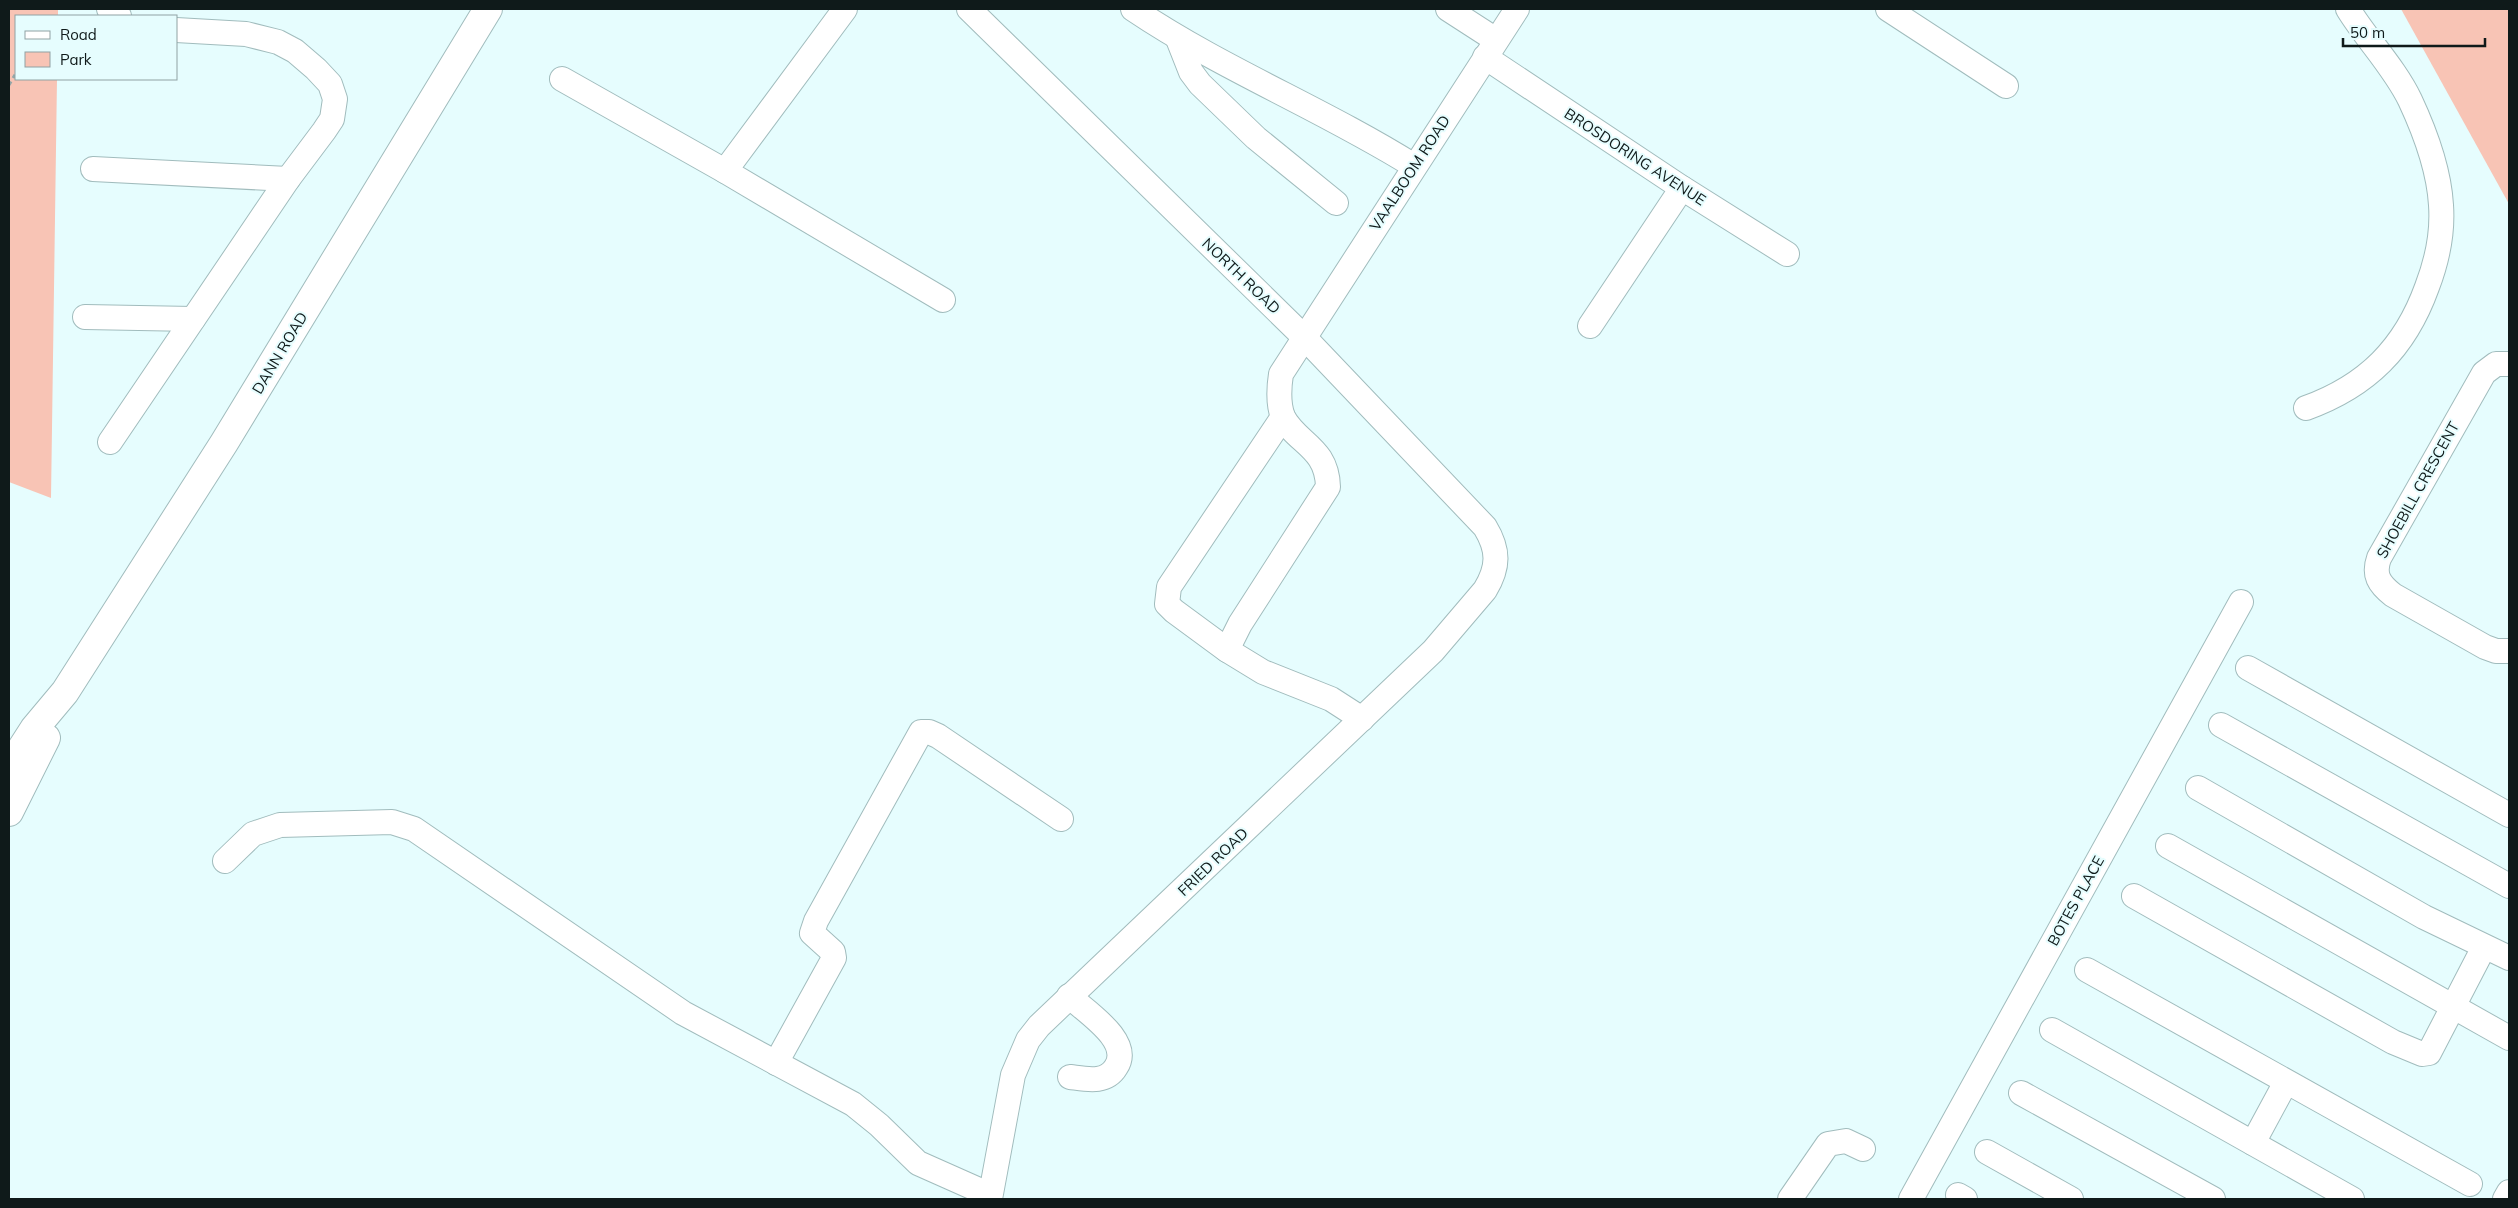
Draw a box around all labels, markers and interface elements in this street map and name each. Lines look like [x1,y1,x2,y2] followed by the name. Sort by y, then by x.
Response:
[15,15,178,80] legend
[2343,15,2486,47] scale bar
[2350,23,2385,42] text: 50 m
[60,25,97,44] text: Road
[60,50,92,69] text: Park
[1561,104,1710,210] street label: BROSDORING AVENUE
[1365,111,1454,234] street label: VAALBOOM ROAD
[1198,234,1284,318] street label: NORTH ROAD
[248,308,311,397] street label: DANN ROAD
[2372,418,2463,562] street label: SHOEBILL CRESCENT
[1173,823,1252,900] street label: FRIED ROAD
[2043,852,2108,949] street label: BOTES PLACE

